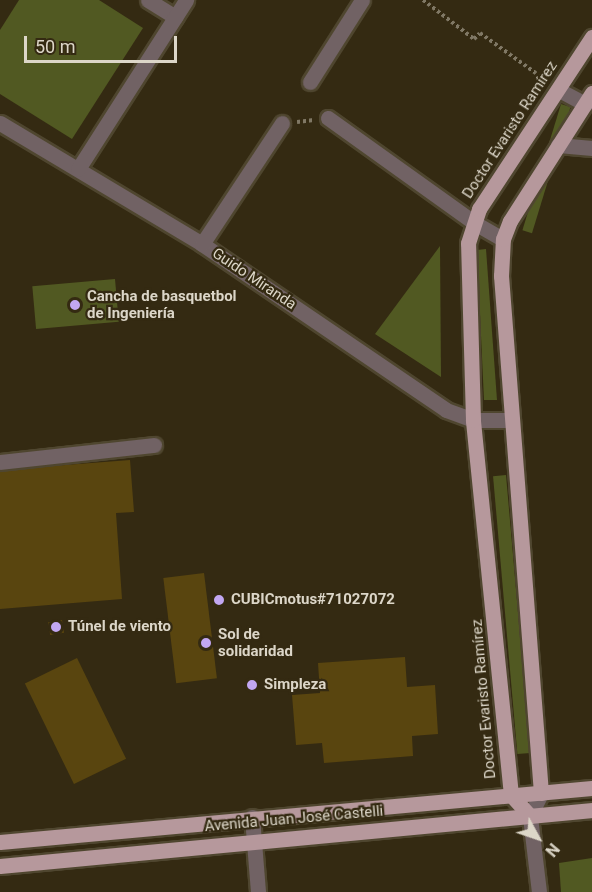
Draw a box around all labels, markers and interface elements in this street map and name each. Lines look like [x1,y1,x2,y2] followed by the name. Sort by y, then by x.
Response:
[27,24,180,62] scale bar
[35,36,75,57] text: 50 m
[459,58,561,202] street label: Doctor Evaristo Ramírez
[209,244,299,314] street label: Guido Miranda
[87,287,237,322] place label: Cancha de basquetbol de Ingeniería
[68,298,82,312] marker: Cancha de basquetbol de Ingeniería
[231,591,395,609] place label: CUBICmotus#71027072
[212,593,226,607] marker: CUBICmotus#71027072
[68,618,171,636] place label: Túnel de viento
[468,618,500,780] street label: Doctor Evaristo Ramírez
[49,620,63,634] marker: Túnel de viento
[218,625,293,660] place label: Sol de solidaridad
[199,636,213,650] marker: Sol de solidaridad
[264,676,326,694] place label: Simpleza
[245,678,259,692] marker: Simpleza
[204,802,384,836] street label: Avenida Juan José Castelli
[508,808,568,868] north arrow
[541,839,563,860] text: N

